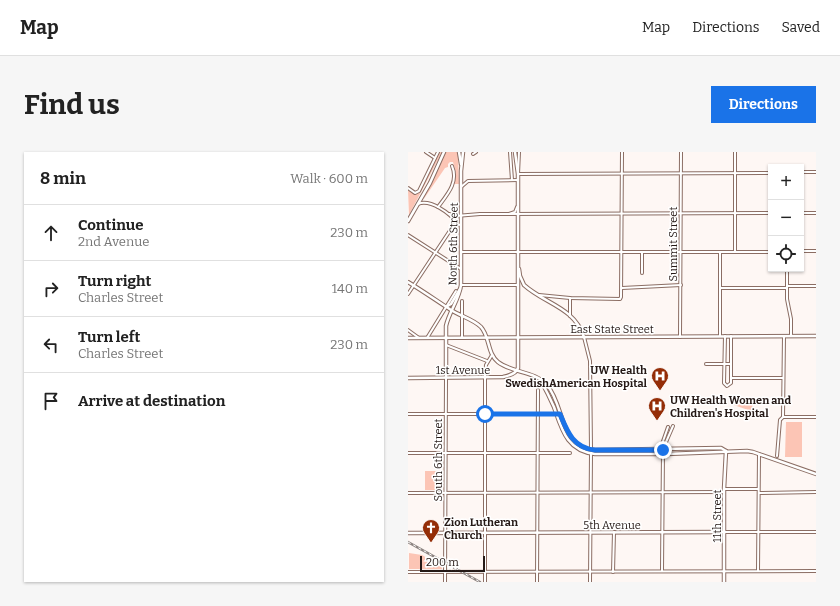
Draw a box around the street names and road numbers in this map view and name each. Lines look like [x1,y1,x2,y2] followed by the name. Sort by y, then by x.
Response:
[446,202,461,286] street label: North 6th Street
[667,207,680,281] street label: Summit Street
[570,323,654,336] street label: East State Street
[436,364,490,377] street label: 1st Avenue
[432,419,445,501] street label: South 6th Street
[711,490,724,542] street label: 11th Street
[583,519,641,532] street label: 5th Avenue

